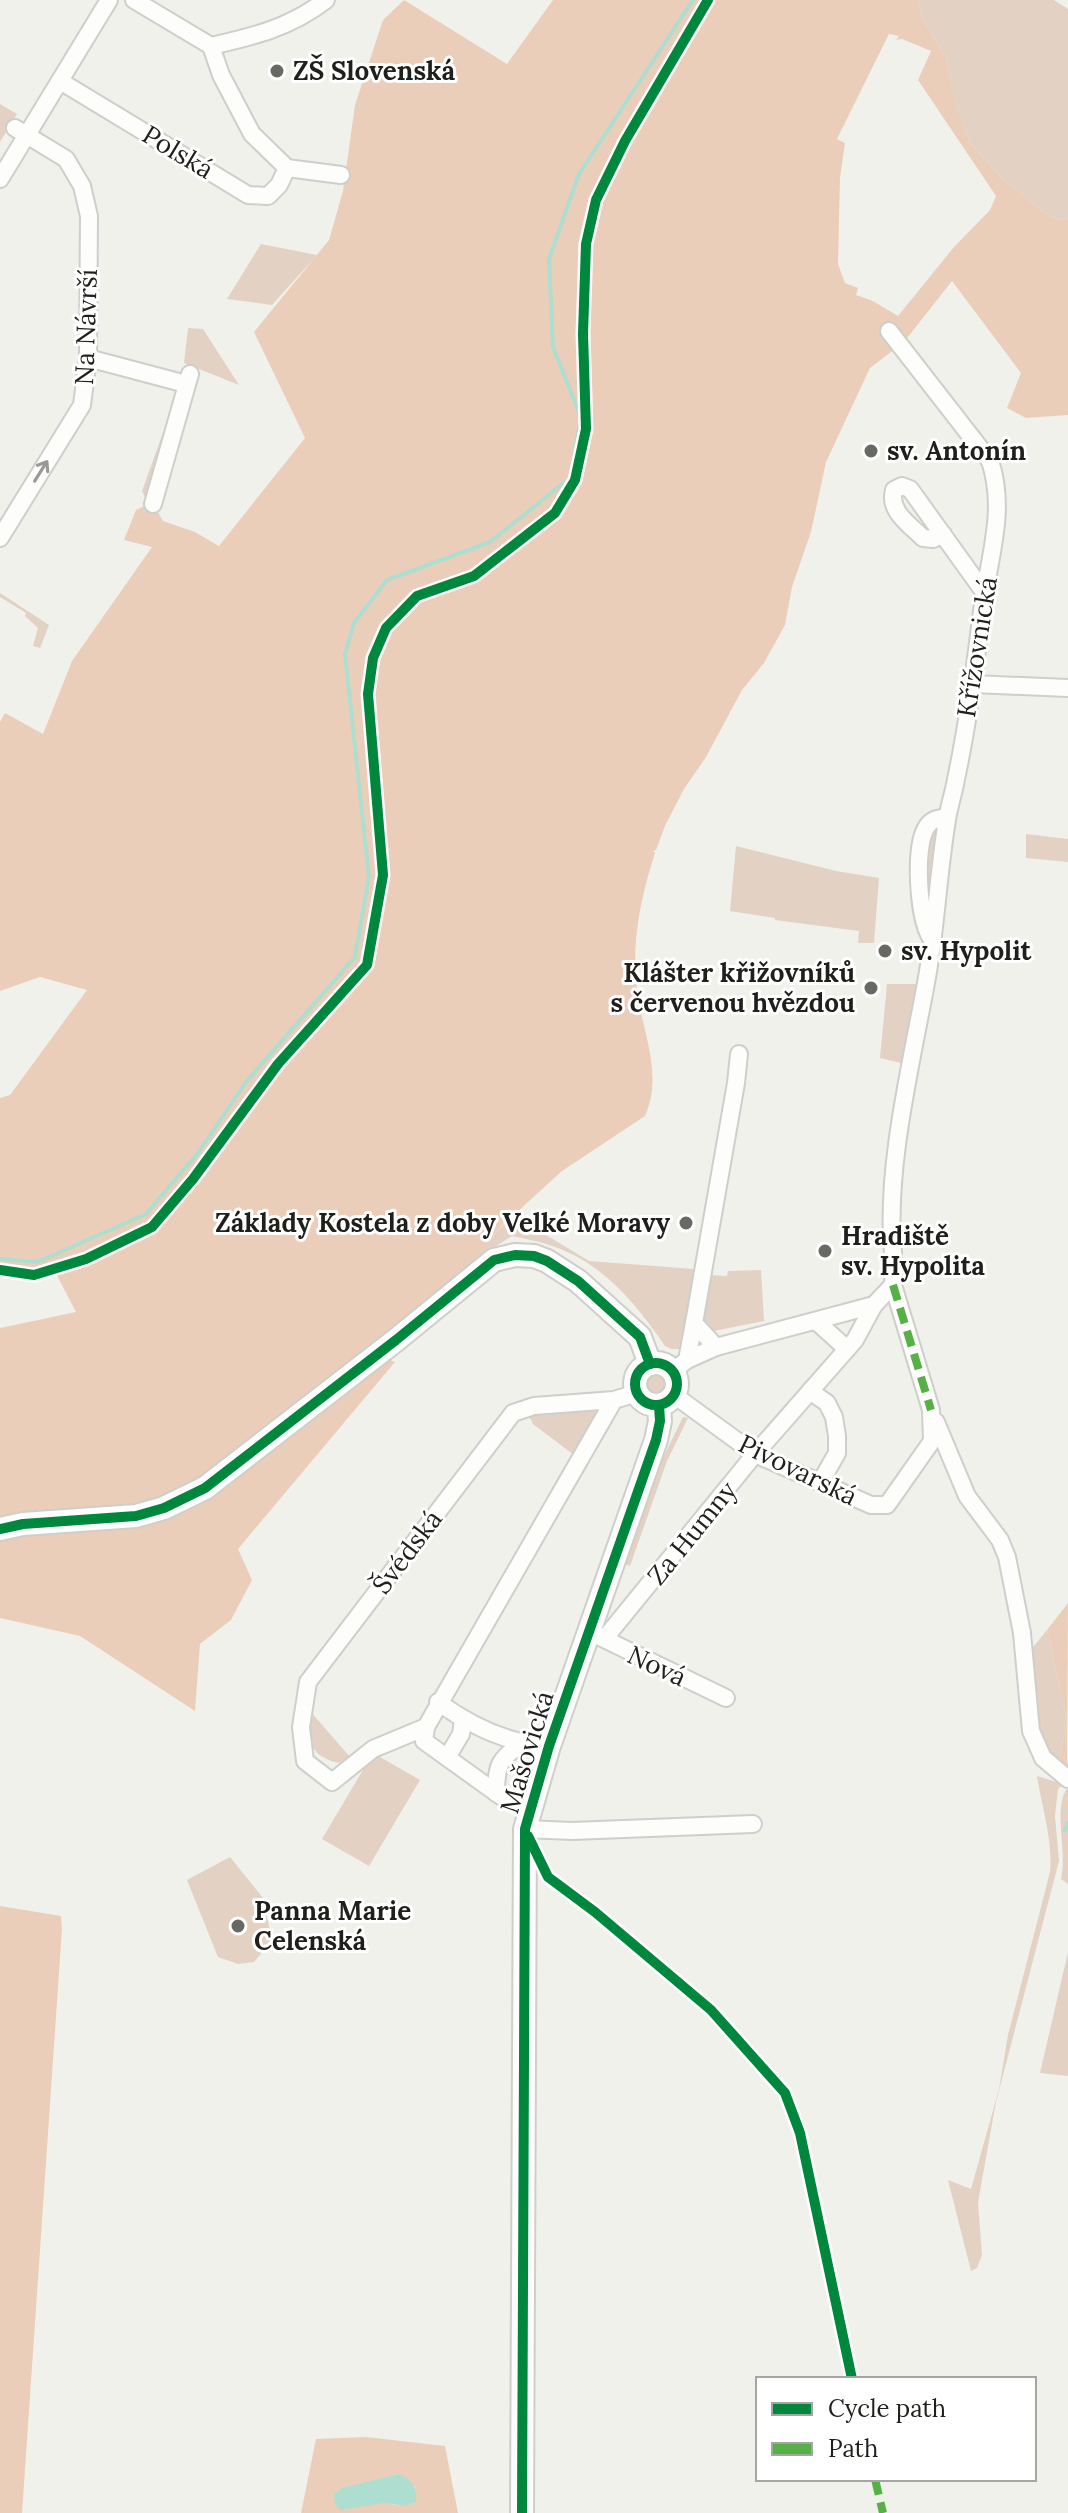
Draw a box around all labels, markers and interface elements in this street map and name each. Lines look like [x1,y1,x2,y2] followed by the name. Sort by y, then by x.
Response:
[293,53,455,87] place label: ZŠ Slovenská
[268,62,286,80] marker: ZŠ Slovenská
[137,118,220,186] street label: Polská
[67,268,104,386] street label: Na Návrší
[887,434,1027,467] place label: sv. Antonín
[862,442,880,460] marker: sv. Antonín
[33,461,50,483] one-way arrow
[949,574,1004,720] street label: Křížovnická
[901,934,1033,967] place label: sv. Hypolit
[876,942,894,960] marker: sv. Hypolit
[610,956,855,1019] place label: Klášter křižovníků s červenou hvězdou
[862,979,880,997] marker: Klášter křižovníků s červenou hvězdou
[215,1206,671,1239] place label: Základy Kostela z doby Velké Moravy
[677,1214,695,1232] marker: Základy Kostela z doby Velké Moravy
[841,1219,985,1282] place label: Hradiště sv. Hypolita
[816,1242,834,1260] marker: Hradiště sv. Hypolita
[733,1427,863,1512] street label: Pivovarská
[640,1474,744,1591] street label: Za Humny
[364,1503,449,1600] street label: Švédská
[623,1638,692,1693] street label: Nová
[492,1687,561,1817] street label: Mašovická
[254,1894,411,1957] place label: Panna Marie Celenská
[229,1917,247,1935] marker: Panna Marie Celenská
[756,2377,1036,2481] legend
[828,2393,946,2424] text: Cycle path
[828,2433,878,2464] text: Path

